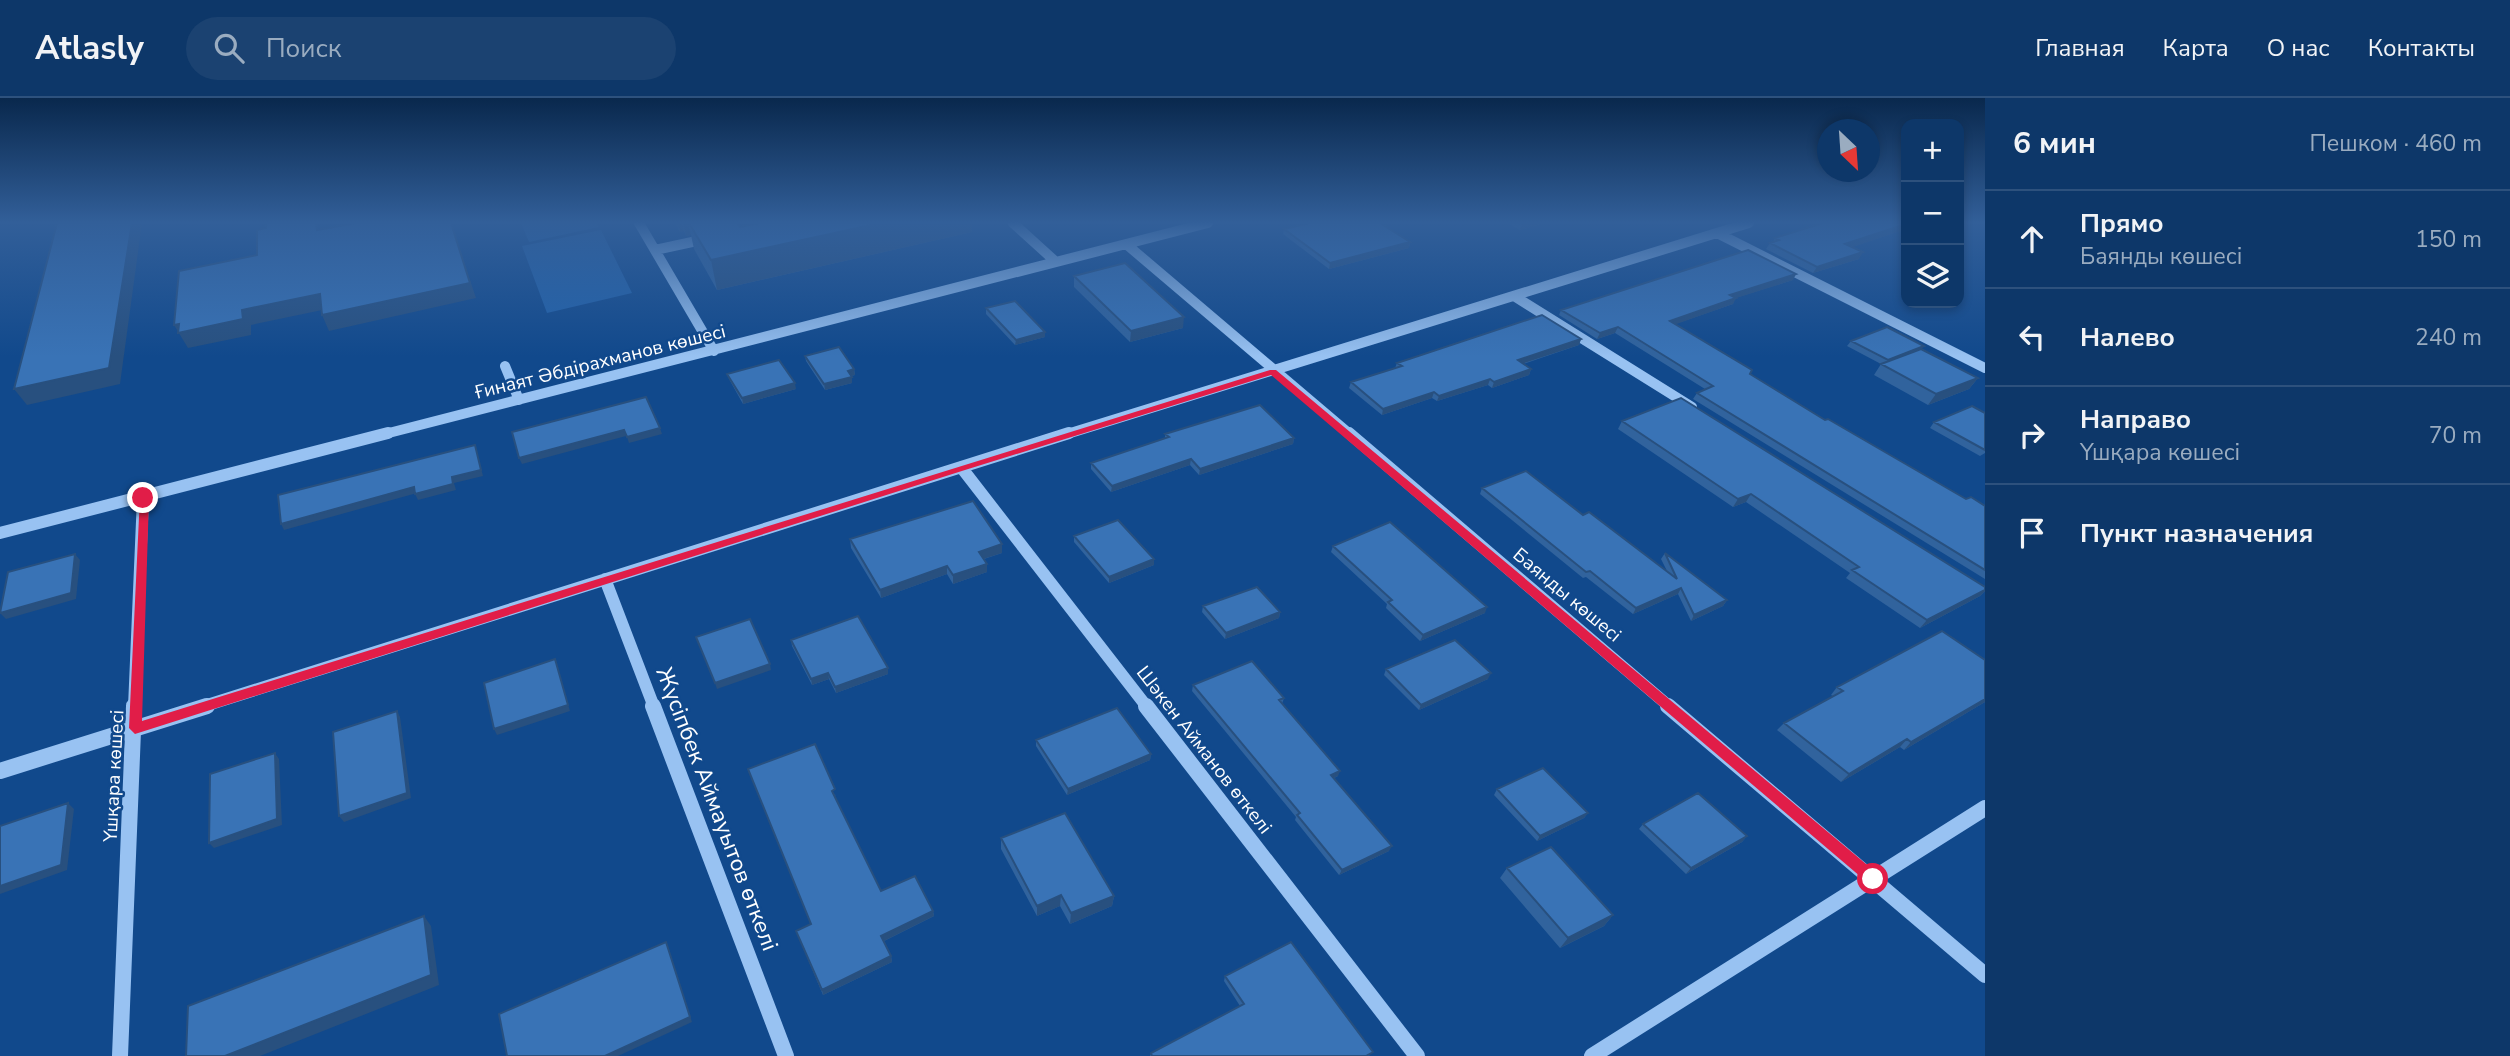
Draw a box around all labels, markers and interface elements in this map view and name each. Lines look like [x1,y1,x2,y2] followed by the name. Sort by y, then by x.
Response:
[186,17,676,80] search box
[35,26,144,71] text: Atlasly
[210,29,248,67] icon: search
[266,31,341,66] text: Поиск
[2035,32,2125,64] text: Главная
[2163,32,2229,64] text: Карта
[2267,32,2330,64] text: О нас
[2368,32,2475,64] text: Контакты
[1817,119,1880,182] north arrow
[1901,119,1964,308] map controls
[1901,119,1964,182] button: +
[2013,123,2096,164] text: 6 мин
[2309,128,2482,159] text: Пешком · 460 m
[1901,182,1964,245] button: −
[2080,206,2164,241] text: Прямо
[2013,220,2051,258] icon: ahead
[2415,224,2482,255] text: 150 m
[2080,241,2242,272] text: Баянды көшесі
[1901,245,1964,308] button: layers
[472,318,728,406] street label: Ғинаят Әбдірахманов көшесі
[2013,318,2051,356] icon: left
[2080,320,2175,355] text: Налево
[2415,322,2482,353] text: 240 m
[2080,402,2191,437] text: Направо
[2013,416,2051,454] icon: right
[2429,420,2482,451] text: 70 m
[2080,437,2240,468] text: Үшқара көшесі
[127,482,158,513] route end
[2013,514,2051,552] icon: arrive
[2080,516,2313,551] text: Пункт назначения
[1507,542,1627,648] street label: Баянды көшесі
[1130,661,1278,839] street label: Шәкен Айманов өткелі
[648,663,786,955] street label: Жүсіпбек Аймауытов өткелі
[98,709,130,844] street label: Үшқара көшесі
[1857,863,1888,894] route start

